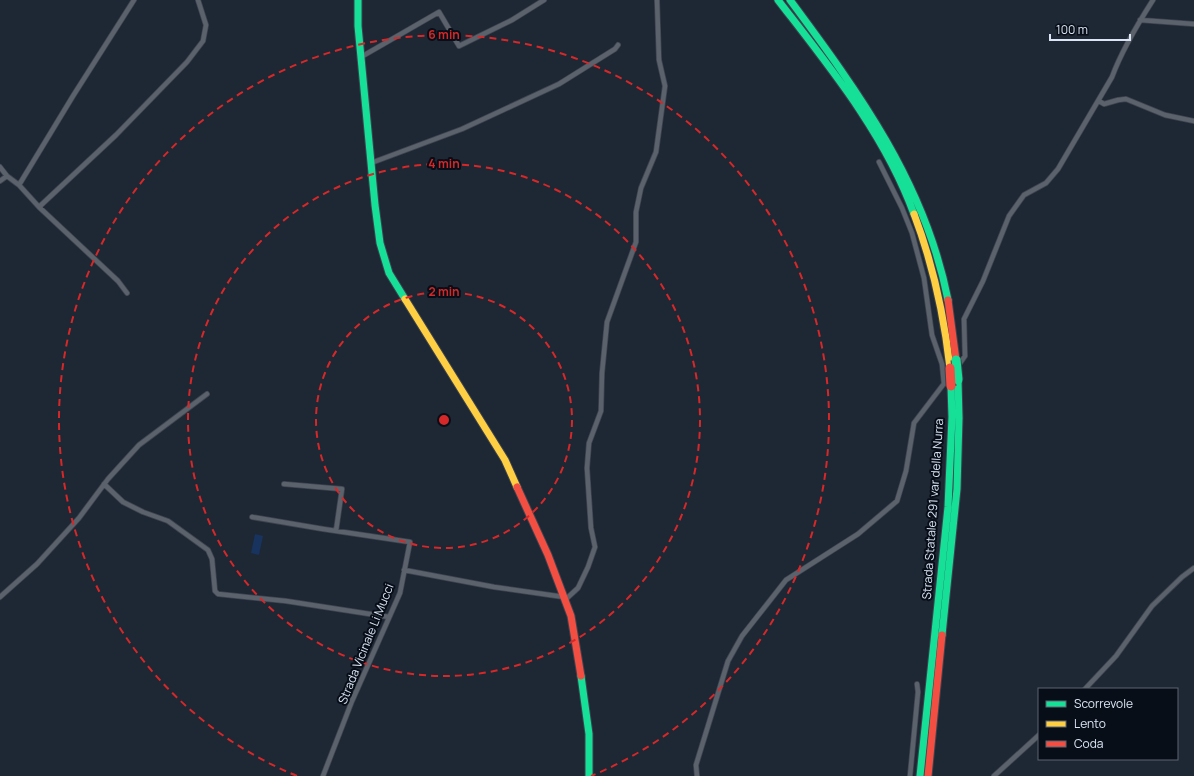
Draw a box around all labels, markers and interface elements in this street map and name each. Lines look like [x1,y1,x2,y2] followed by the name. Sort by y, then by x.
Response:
[1050,16,1130,42] scale bar
[1056,21,1088,38] text: 100 m
[428,26,460,43] text: 6 min
[428,155,460,172] text: 4 min
[428,283,460,300] text: 2 min
[437,413,451,427] centre of rings
[918,418,947,600] street label: Strada Statale 291 var della Nurra
[334,581,397,707] street label: Strada Vicinale Li Mucci
[1038,688,1178,760] legend
[1074,695,1133,712] text: Scorrevole
[1074,715,1106,732] text: Lento
[1074,735,1103,752] text: Coda

